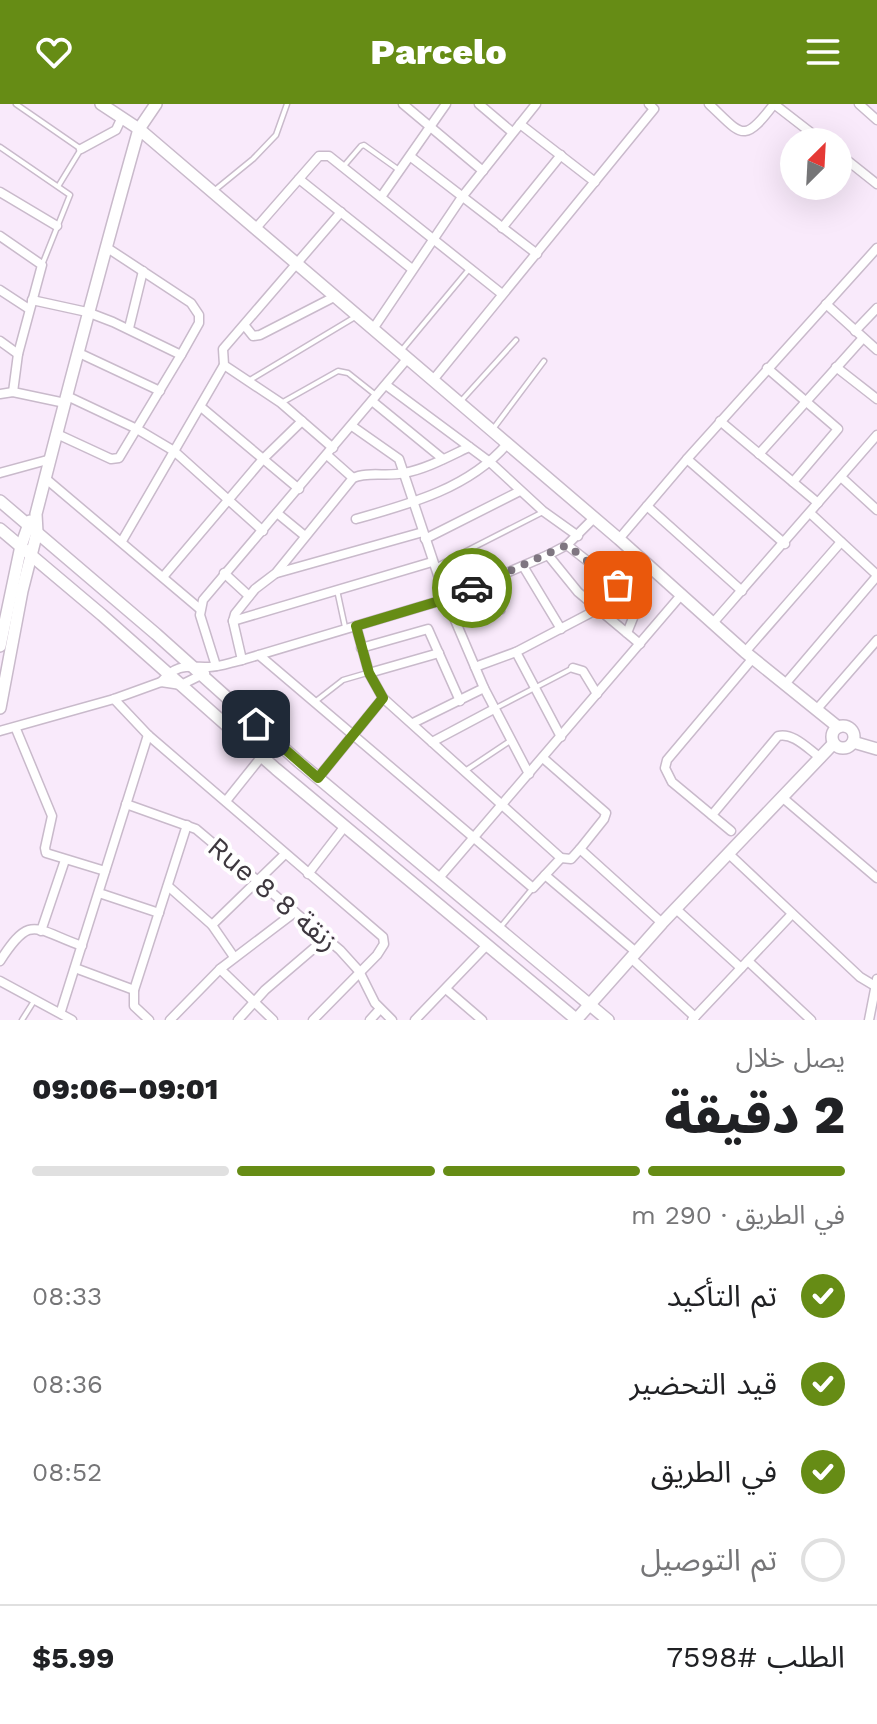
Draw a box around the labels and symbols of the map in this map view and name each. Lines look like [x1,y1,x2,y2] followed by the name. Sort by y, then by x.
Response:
[780,128,852,200] north arrow
[432,548,512,628] courier
[584,551,652,619] pin
[222,690,290,758] pin
[201,830,345,958] street label: Rue 8 8 زنقة

